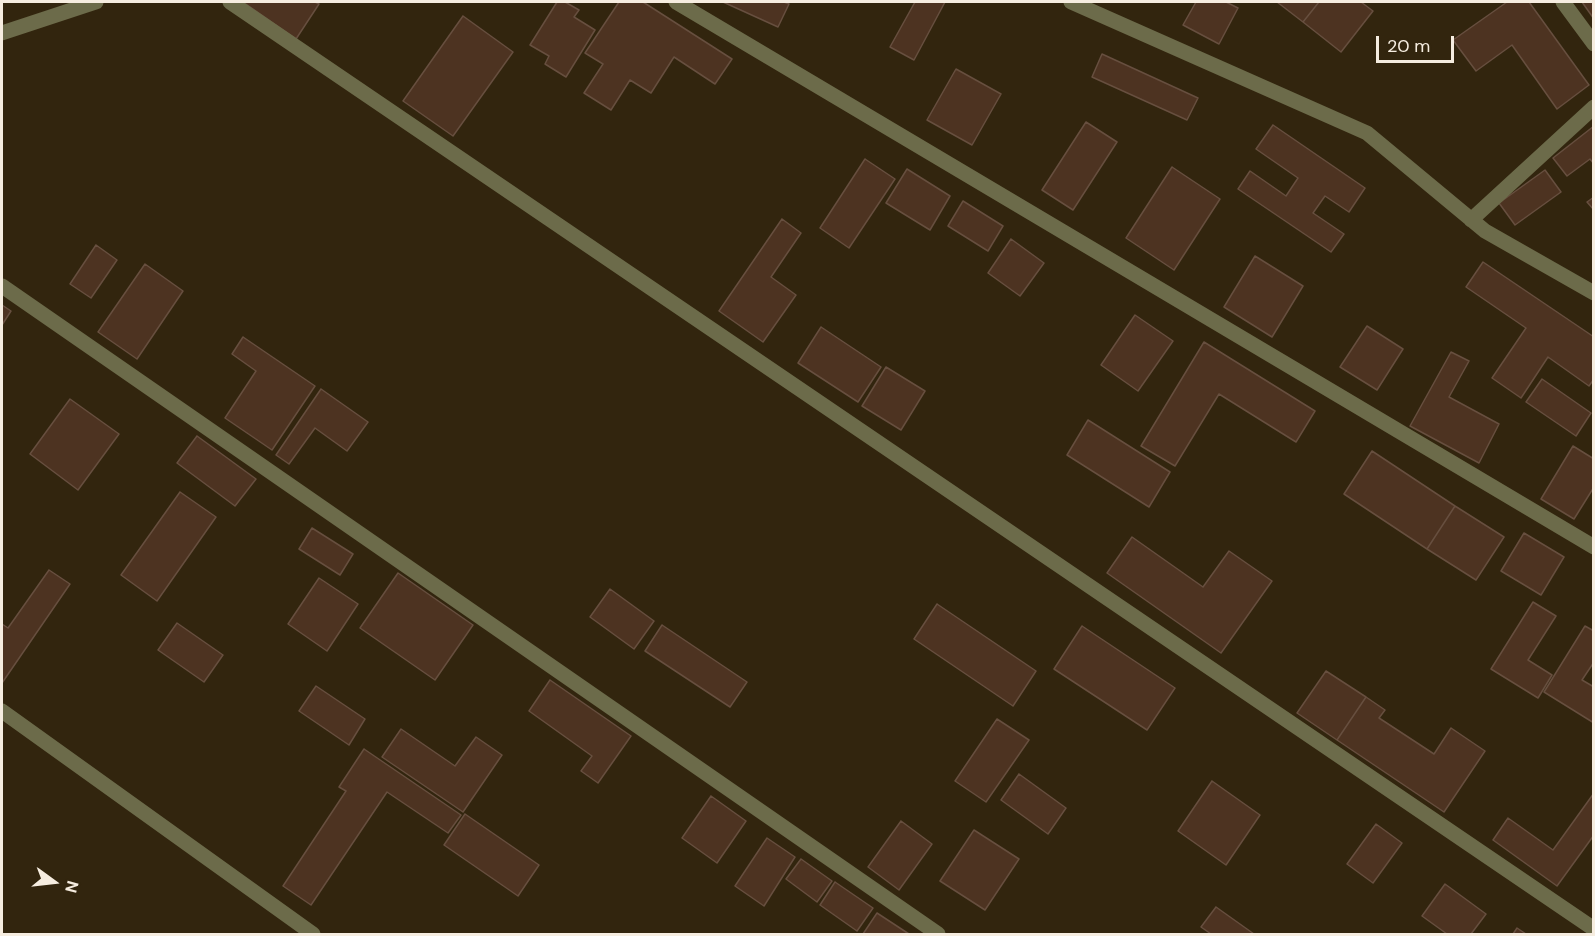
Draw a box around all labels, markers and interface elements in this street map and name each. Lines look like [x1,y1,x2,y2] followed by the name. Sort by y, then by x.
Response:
[1379,24,1457,62] scale bar
[1387,34,1430,58] text: 20 m
[24,852,84,912] north arrow
[60,878,84,895] text: N

